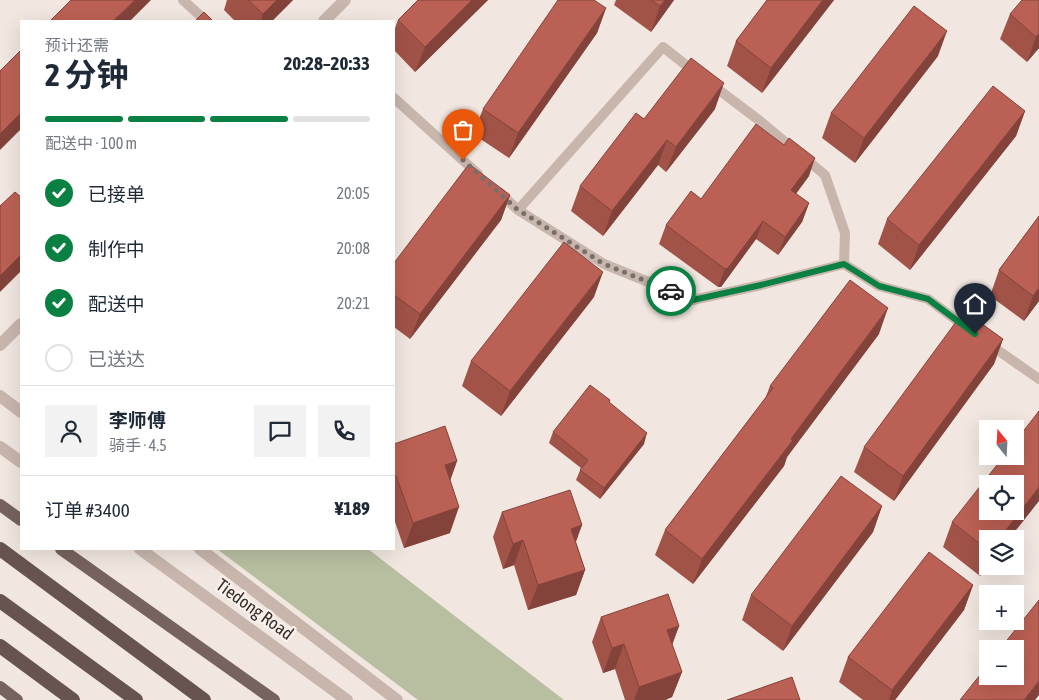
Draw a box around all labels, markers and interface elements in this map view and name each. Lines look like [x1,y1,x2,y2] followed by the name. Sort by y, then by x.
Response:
[45,36,109,54] text: 预计还需
[283,52,370,74] text: 20:28–20:33
[45,56,128,93] text: 2 分钟
[442,109,484,160] pin
[449,116,477,144] icon: bag
[45,134,137,152] text: 配送中 · 100 m
[45,179,73,207] icon: check
[88,183,145,205] text: 已接单
[336,184,370,202] text: 20:05
[45,234,73,262] icon: check
[88,238,145,260] text: 制作中
[336,239,370,257] text: 20:08
[646,266,696,316] courier
[657,277,685,305] icon: car
[954,283,996,334] pin
[45,289,73,317] icon: check
[961,290,989,318] icon: home
[88,293,145,315] text: 配送中
[337,294,370,312] text: 20:21
[88,348,145,370] text: 已送达
[45,405,97,457] button: person
[254,405,306,457] button: chat
[318,405,370,457] button: phone
[109,409,166,431] text: 李师傅
[979,420,1024,465] north arrow
[979,420,1024,685] map controls
[109,436,167,454] text: 骑手 · 4.5
[979,475,1024,520] button: locate
[335,497,370,519] text: ¥189
[45,499,130,521] text: 订单 #3400
[979,530,1024,575] button: layers
[212,574,298,644] street label: Tiedong Road
[979,585,1024,630] button: +
[979,640,1024,685] button: −

